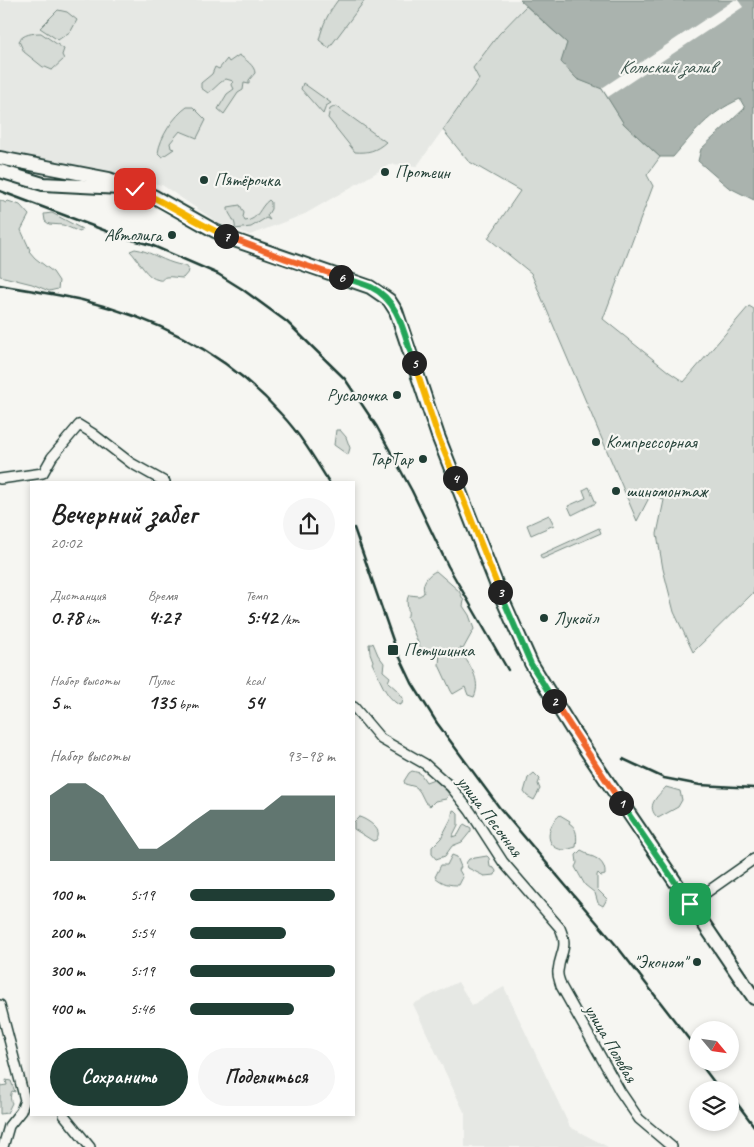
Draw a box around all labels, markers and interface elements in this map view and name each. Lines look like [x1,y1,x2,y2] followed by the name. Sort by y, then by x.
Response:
[619,55,721,79] water label: Кольский залив
[395,161,451,183] place label: Протеин
[379,166,391,178] marker: Протеин
[114,168,156,210] pin
[214,169,282,191] place label: Пятёрочка
[198,174,210,186] marker: Пятёрочка
[121,175,149,203] icon: check
[104,224,164,246] place label: Автолига
[214,224,238,248] pin: 7
[223,228,230,245] text: 7
[166,229,178,241] marker: Автолига
[328,264,354,290] pin: 6
[338,269,345,286] text: 6
[402,350,426,376] pin: 5
[411,355,418,372] text: 5
[327,384,388,406] place label: Русалочка
[391,389,403,401] marker: Русалочка
[606,431,698,453] place label: Компрессорная
[590,436,602,448] marker: Компрессорная
[369,448,414,470] place label: ТарТар
[417,453,429,465] marker: ТарТар
[442,466,468,490] pin: 4
[452,470,459,487] text: 4
[626,480,710,502] place label: шиномонтаж
[610,485,622,497] marker: шиномонтаж
[50,496,197,531] text: Вечерний забег
[283,498,335,550] button: share
[50,533,82,553] text: 20:02
[488,580,512,604] pin: 3
[497,584,504,601] text: 3
[50,587,106,604] text: Дистанция
[148,587,177,604] text: Время
[245,587,268,604] text: Темп
[50,604,82,630] text: 0.78
[148,604,180,630] text: 4:27
[245,604,278,630] text: 5:42
[554,607,600,629] place label: Лукойл
[82,611,100,628] text: km
[278,611,299,628] text: /km
[538,612,550,624] marker: Лукойл
[404,639,475,661] place label: Петушинка
[386,643,400,657] marker: Петушинка
[50,672,119,689] text: Набор высоты
[148,672,175,689] text: Пульс
[245,672,264,689] text: kcal
[542,688,566,714] pin: 2
[50,689,59,715] text: 5
[148,689,176,715] text: 135
[245,689,264,715] text: 54
[551,693,558,710] text: 2
[59,696,70,713] text: m
[176,696,198,713] text: bpm
[50,746,129,766] text: Набор высоты
[286,746,335,766] text: 93–98 m
[452,770,528,862] street label: улица Песочная
[608,790,634,816] pin: 1
[618,795,625,812] text: 1
[669,883,711,925] pin
[50,885,85,905] text: 100 m
[130,885,155,905] text: 5:19
[676,890,704,918] icon: arrive
[50,923,85,943] text: 200 m
[130,923,155,943] text: 5:54
[634,951,691,973] place label: "Эконом"
[691,956,703,968] marker: "Эконом"
[50,961,85,981] text: 300 m
[130,961,155,981] text: 5:19
[50,999,85,1019] text: 400 m
[130,999,155,1019] text: 5:46
[579,999,643,1087] street label: улица Полевая
[689,1021,739,1071] north arrow
[689,1021,739,1131] map controls
[50,1048,188,1106] button: Сохранить
[198,1048,335,1106] button: Поделиться
[689,1081,739,1131] button: layers

